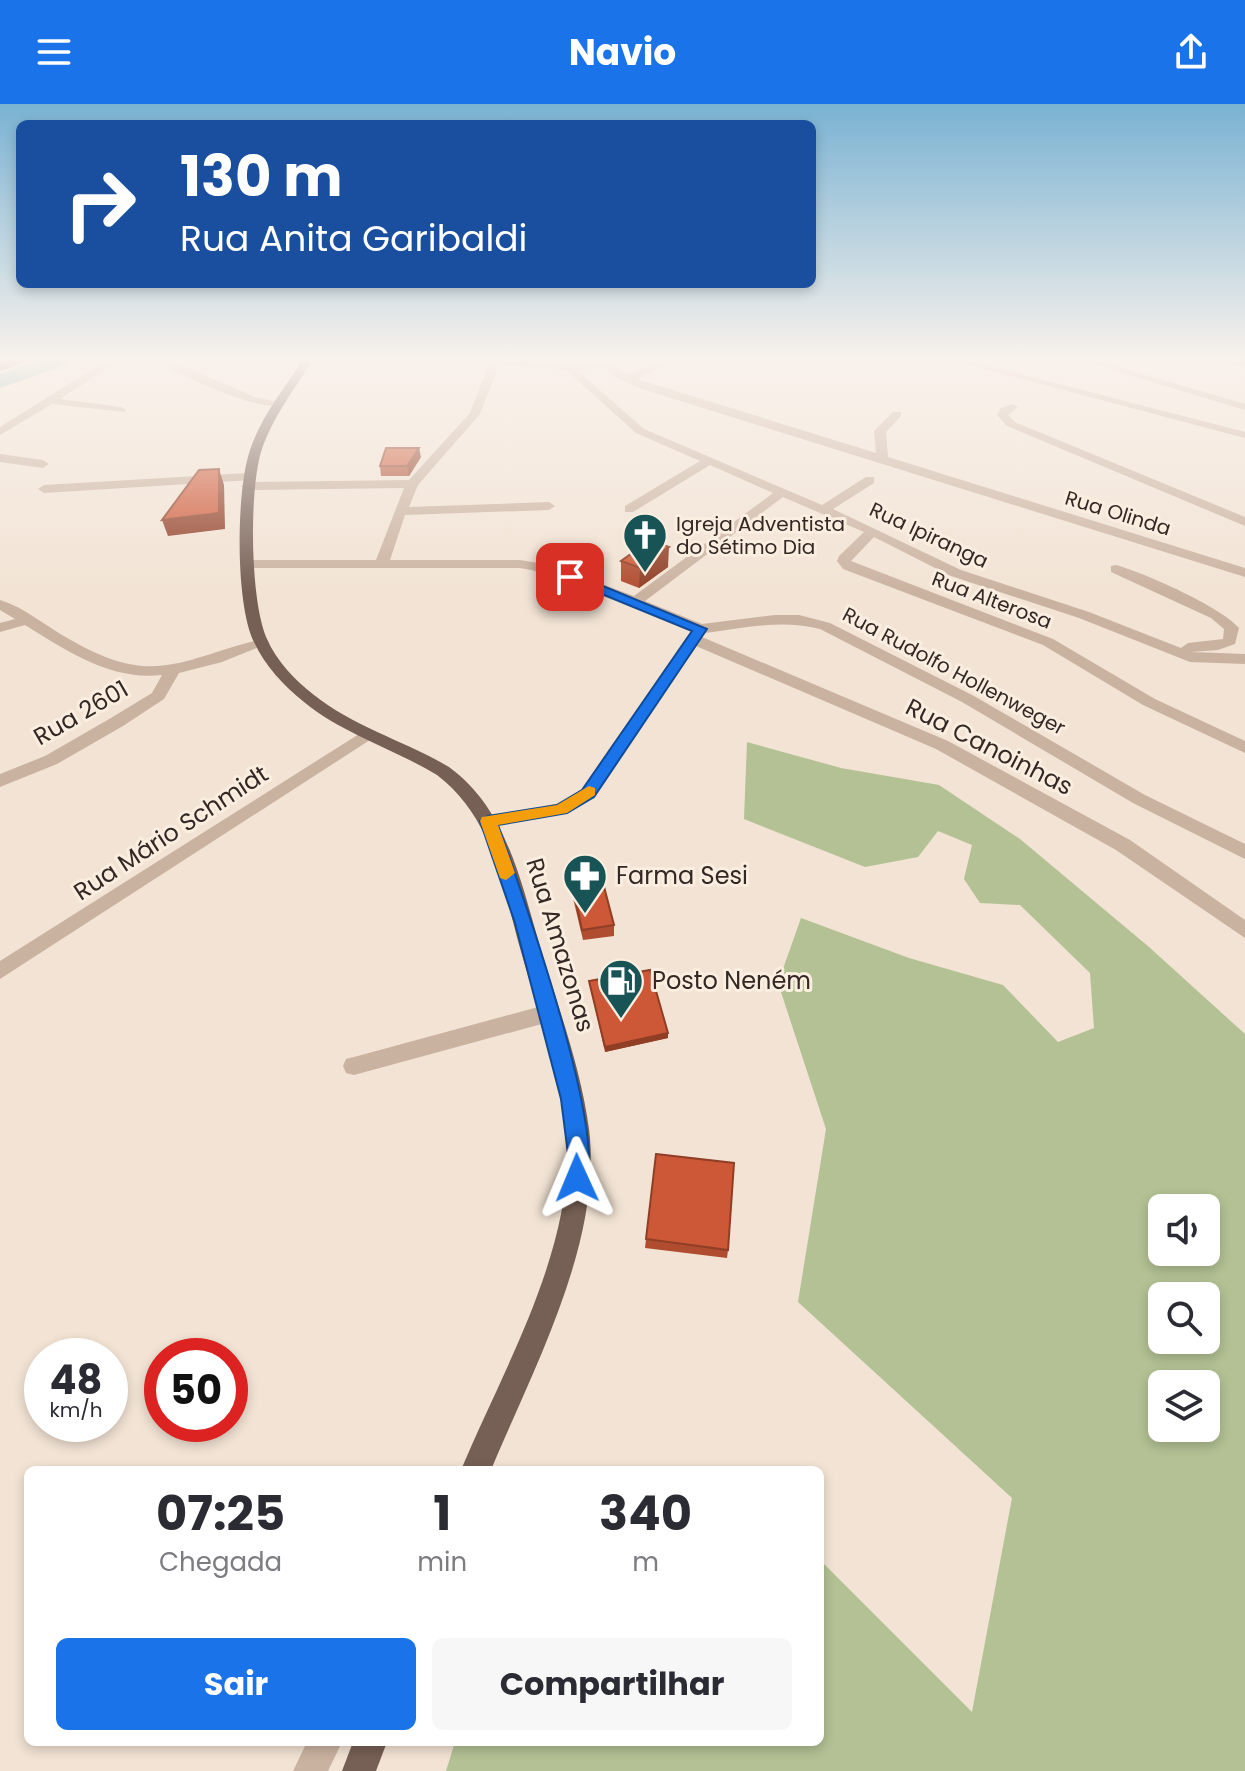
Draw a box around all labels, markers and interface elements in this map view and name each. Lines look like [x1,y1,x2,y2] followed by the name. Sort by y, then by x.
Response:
[569,27,676,78] text: Navio
[32,30,76,74] icon: menu
[1169,30,1213,74] icon: share
[180,137,343,216] text: 130 m
[48,152,152,256] icon: right
[180,213,527,264] text: Rua Anita Garibaldi
[1062,484,1174,542] street label: Rua Olinda
[865,495,993,575] street label: Rua Ipiranga
[676,510,845,561] place label: Igreja Adventista do Sétimo Dia
[621,511,669,574] church icon: Igreja Adventista do Sétimo Dia
[536,543,604,611] pin
[548,555,592,599] icon: arrive
[928,564,1056,636] street label: Rua Alterosa
[838,600,1070,742] street label: Rua Rudolfo Hollenweger
[27,672,134,753] street label: Rua 2601
[900,690,1078,803] street label: Rua Canoinhas
[67,757,274,908] street label: Rua Mário Schmidt
[561,852,609,915] pharmacy icon: Farma Sesi
[518,854,603,1036] street label: Rua Amazonas
[616,859,748,892] place label: Farma Sesi
[597,957,645,1020] fuel station icon: Posto Neném
[652,964,811,997] place label: Posto Neném
[535,1136,619,1220] position arrow
[1148,1194,1220,1442] map controls
[1148,1194,1220,1266] button: sound
[1148,1282,1220,1354] button: search
[144,1338,248,1442] speed limit sign: 50
[49,1352,102,1408] text: 48
[1148,1370,1220,1442] button: layers
[49,1396,103,1424] text: km/h
[156,1480,285,1547] text: 07:25
[433,1480,451,1547] text: 1
[599,1480,692,1547] text: 340
[159,1544,282,1580] text: Chegada
[417,1544,467,1580] text: min
[632,1544,659,1580] text: m
[56,1638,416,1730] button: Sair
[432,1638,792,1730] button: Compartilhar

